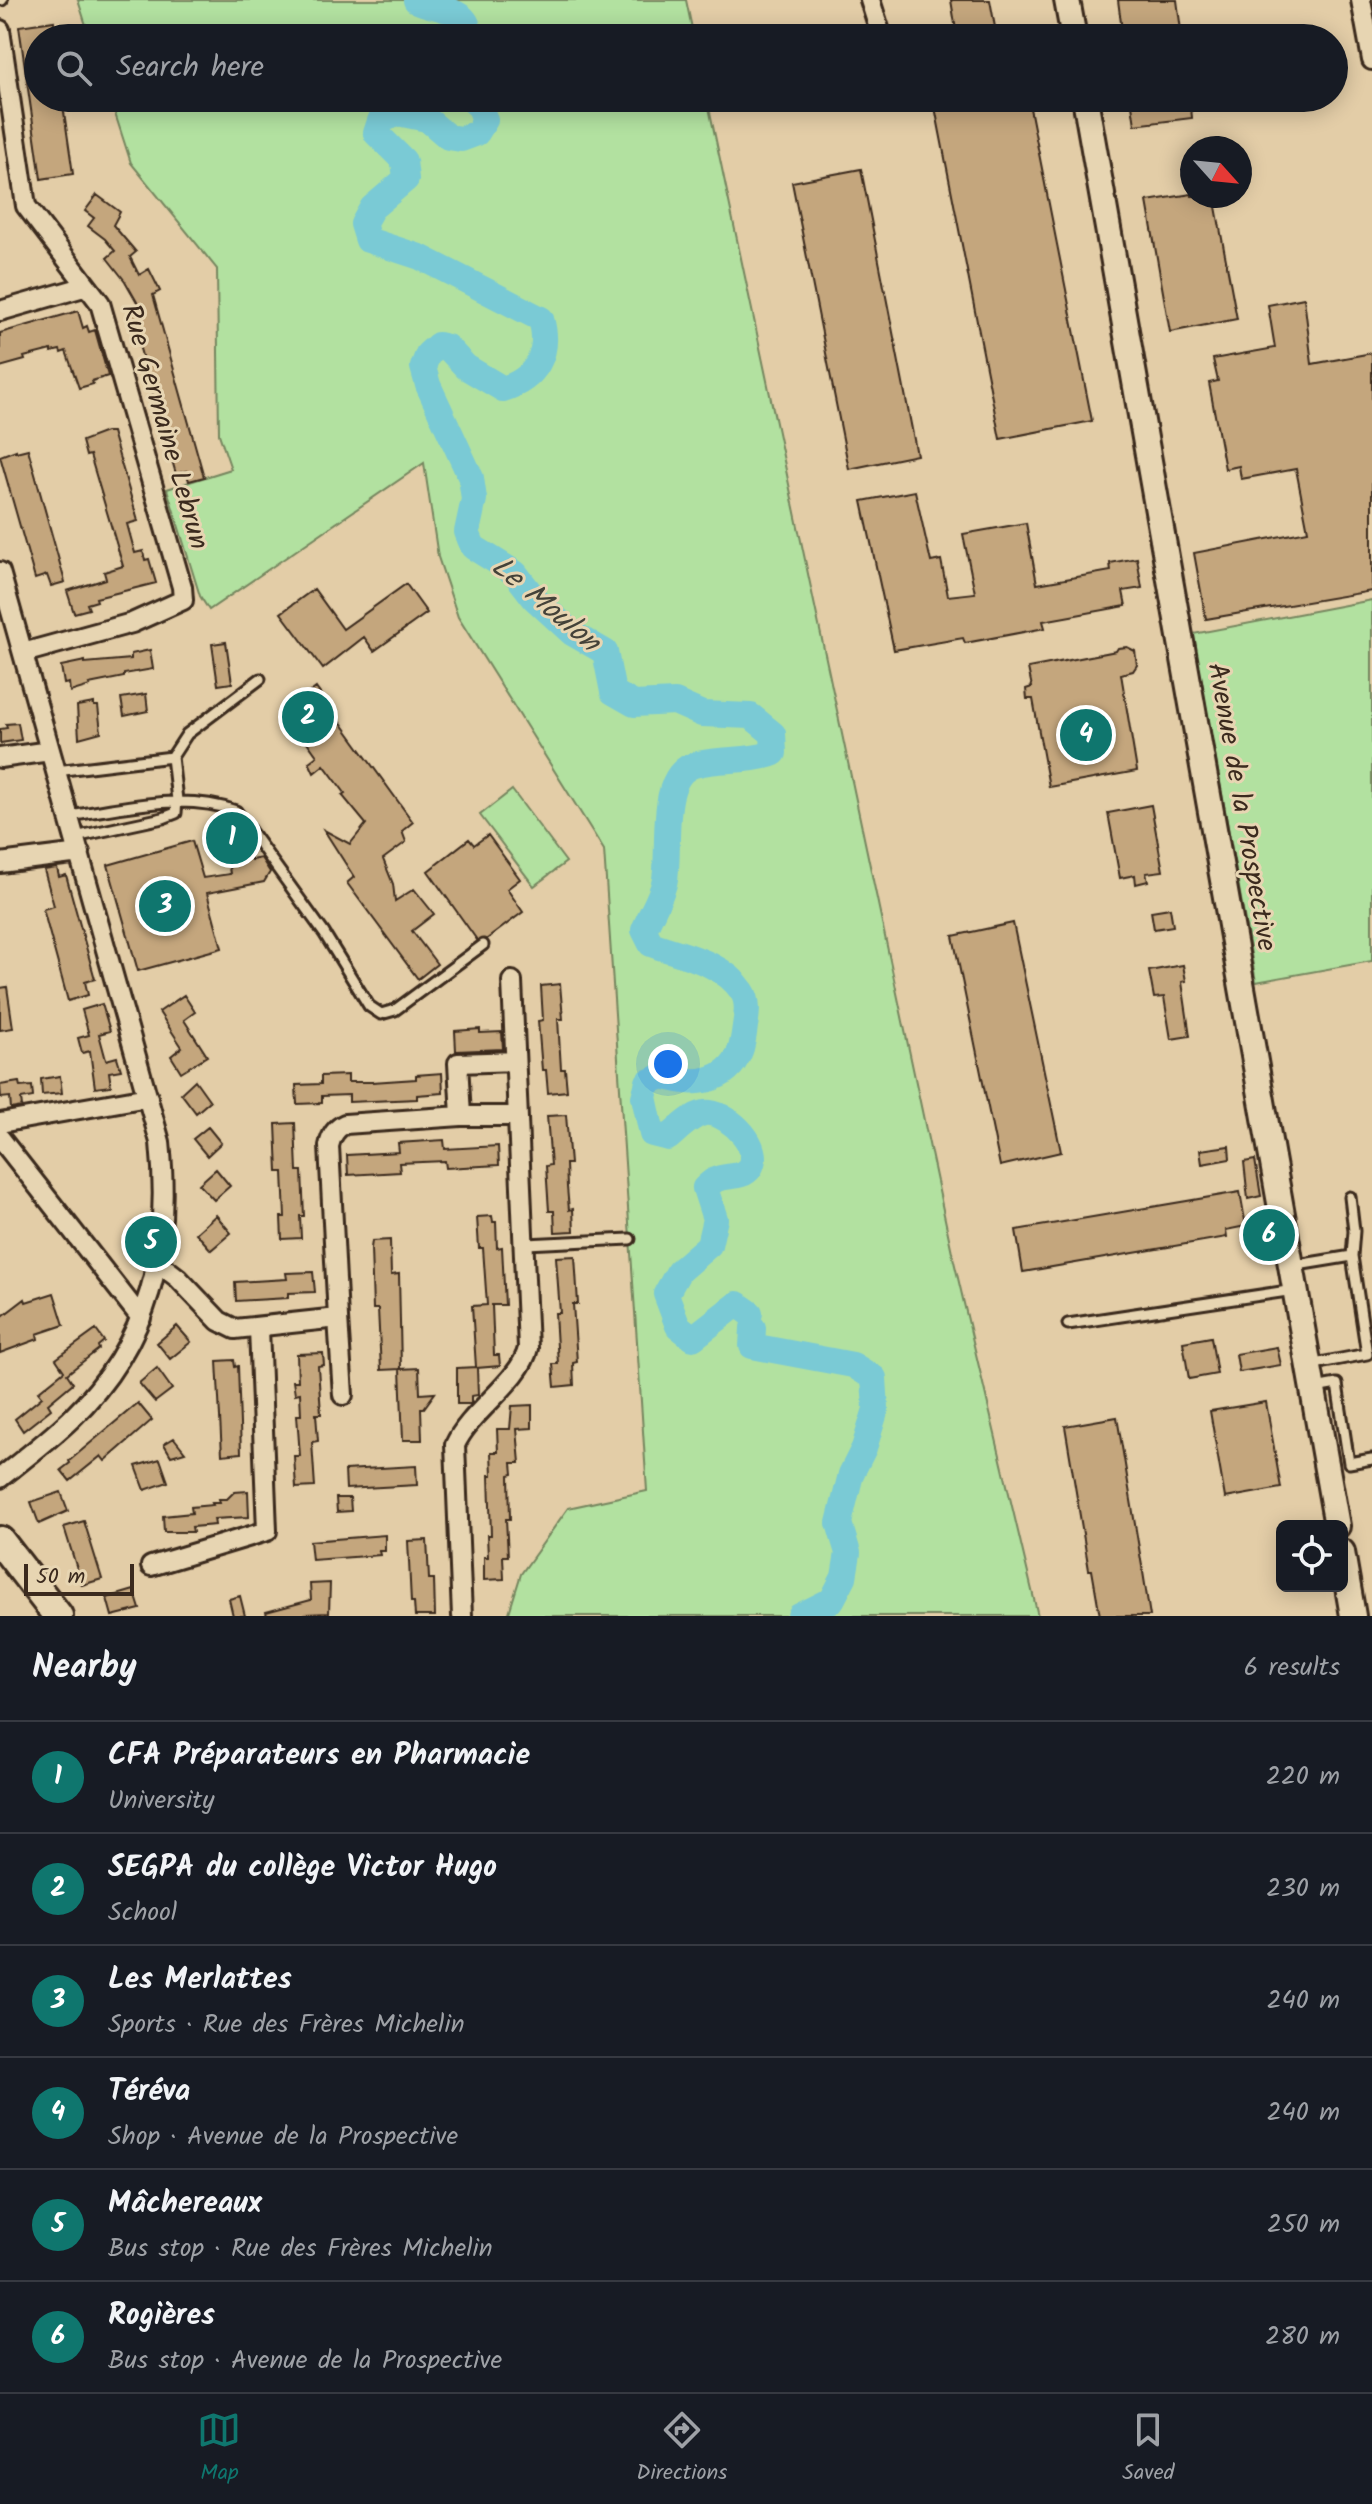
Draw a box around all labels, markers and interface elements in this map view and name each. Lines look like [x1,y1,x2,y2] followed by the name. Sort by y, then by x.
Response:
[24,24,1348,112] search box
[116,44,264,92] text: Search here
[52,46,96,90] icon: search
[1180,136,1252,208] north arrow
[107,299,221,555] street label: Rue Germaine Lebrun
[480,545,612,667] water label: Le Moulon
[1193,659,1289,955] street label: Avenue de la Prospective
[282,687,334,747] pin: 2
[1060,705,1112,765] pin: 4
[206,808,258,868] pin: 1
[139,876,191,936] pin: 3
[648,1044,688,1084] your location
[1243,1205,1295,1265] pin: 6
[125,1212,177,1272] pin: 5
[1276,1520,1348,1592] map controls
[1276,1520,1348,1592] button: locate
[24,1560,134,1596] scale bar
[36,1560,85,1595] text: 50 m
[32,1641,137,1695] text: Nearby
[1244,1647,1340,1689] text: 6 results
[108,1732,530,1780] text: CFA Préparateurs en Pharmacie
[54,1756,62,1798] text: 1
[1266,1756,1340,1798] text: 220 m
[108,1780,214,1822] text: University
[108,1844,497,1892] text: SEGPA du collège Victor Hugo
[50,1868,66,1910] text: 2
[1266,1868,1340,1910] text: 230 m
[108,1892,177,1934] text: School
[108,1956,292,2004] text: Les Merlattes
[51,1980,65,2022] text: 3
[1266,1980,1340,2022] text: 240 m
[108,2004,465,2046] text: Sports · Rue des Frères Michelin
[108,2068,190,2116] text: Téréva
[51,2092,65,2134] text: 4
[1266,2092,1340,2134] text: 240 m
[108,2116,458,2158] text: Shop · Avenue de la Prospective
[108,2180,262,2228] text: Mâchereaux
[51,2204,65,2246] text: 5
[1267,2204,1340,2246] text: 250 m
[108,2228,493,2270] text: Bus stop · Rue des Frères Michelin
[108,2292,215,2340] text: Rogières
[51,2316,65,2358] text: 6
[1265,2316,1340,2358] text: 280 m
[108,2340,502,2382] text: Bus stop · Avenue de la Prospective
[197,2408,241,2491] tab: Map
[636,2408,728,2491] tab: Directions
[1122,2408,1175,2491] tab: Saved

